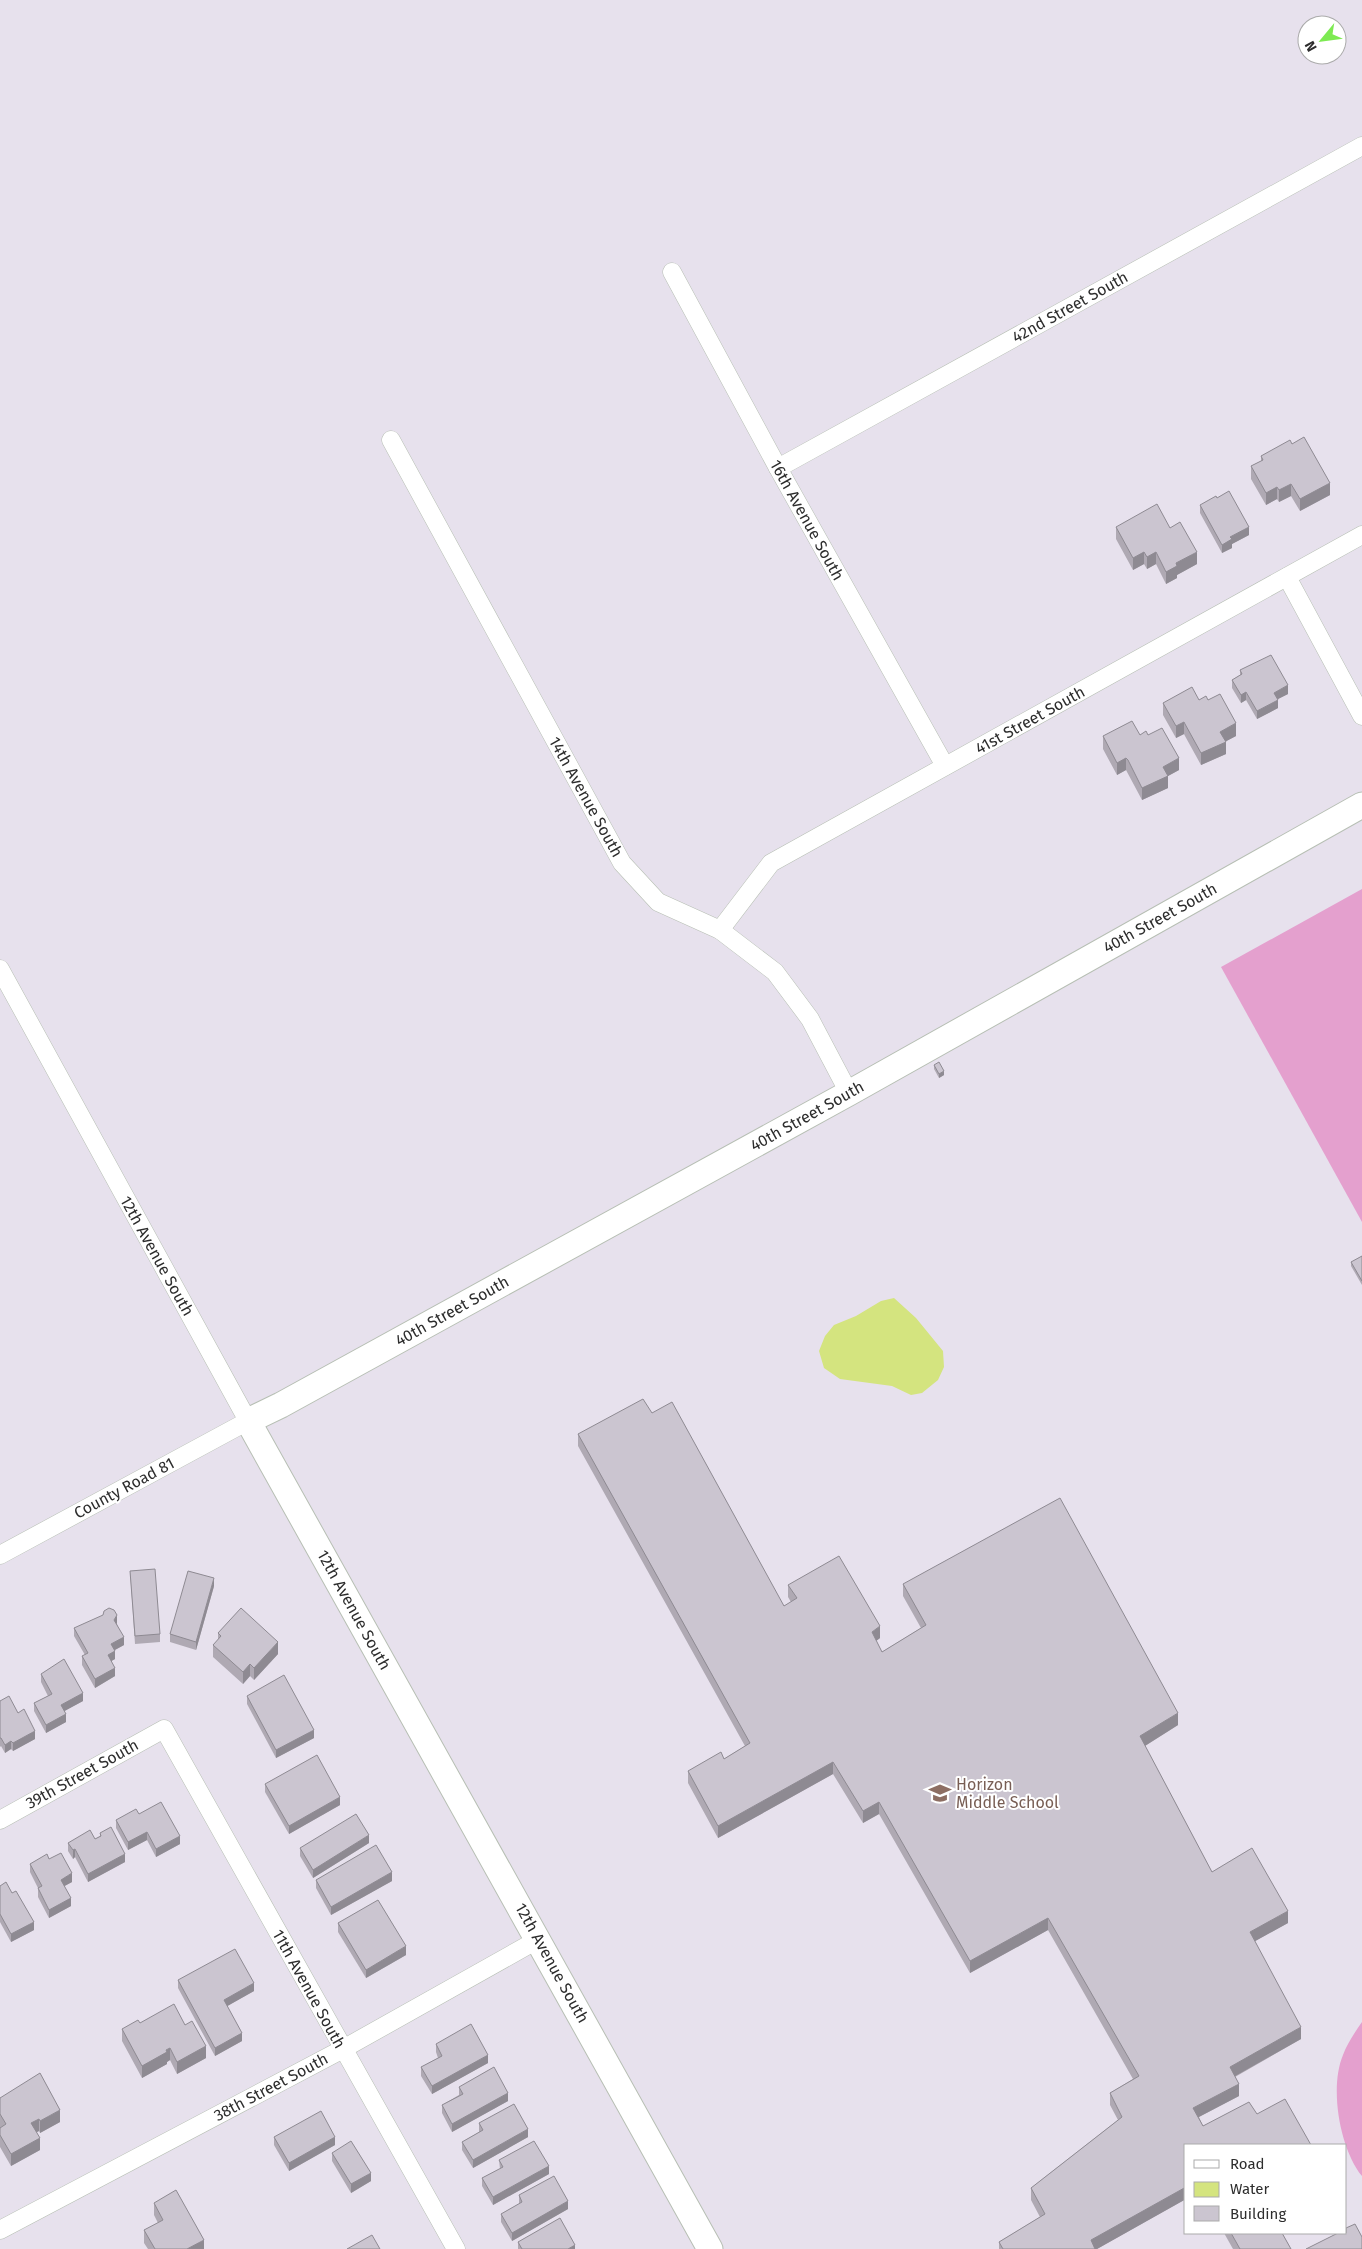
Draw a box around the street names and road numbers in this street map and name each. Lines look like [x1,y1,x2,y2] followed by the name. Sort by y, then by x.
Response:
[1009,267,1131,347] street label: 42nd Street South
[766,456,848,584] street label: 16th Avenue South
[972,682,1088,758] street label: 41st Street South
[545,733,627,861] street label: 14th Avenue South
[1100,879,1220,957] street label: 40th Street South
[747,1077,867,1155] street label: 40th Street South
[116,1193,198,1319] street label: 12th Avenue South
[392,1272,512,1350] street label: 40th Street South
[71,1454,177,1522] street label: County Road 81
[313,1547,395,1673] street label: 12th Avenue South
[22,1735,142,1813] street label: 39th Street South
[511,1900,593,2026] street label: 12th Avenue South
[268,1926,350,2052] street label: 11th Avenue South
[211,2049,331,2125] street label: 38th Street South

